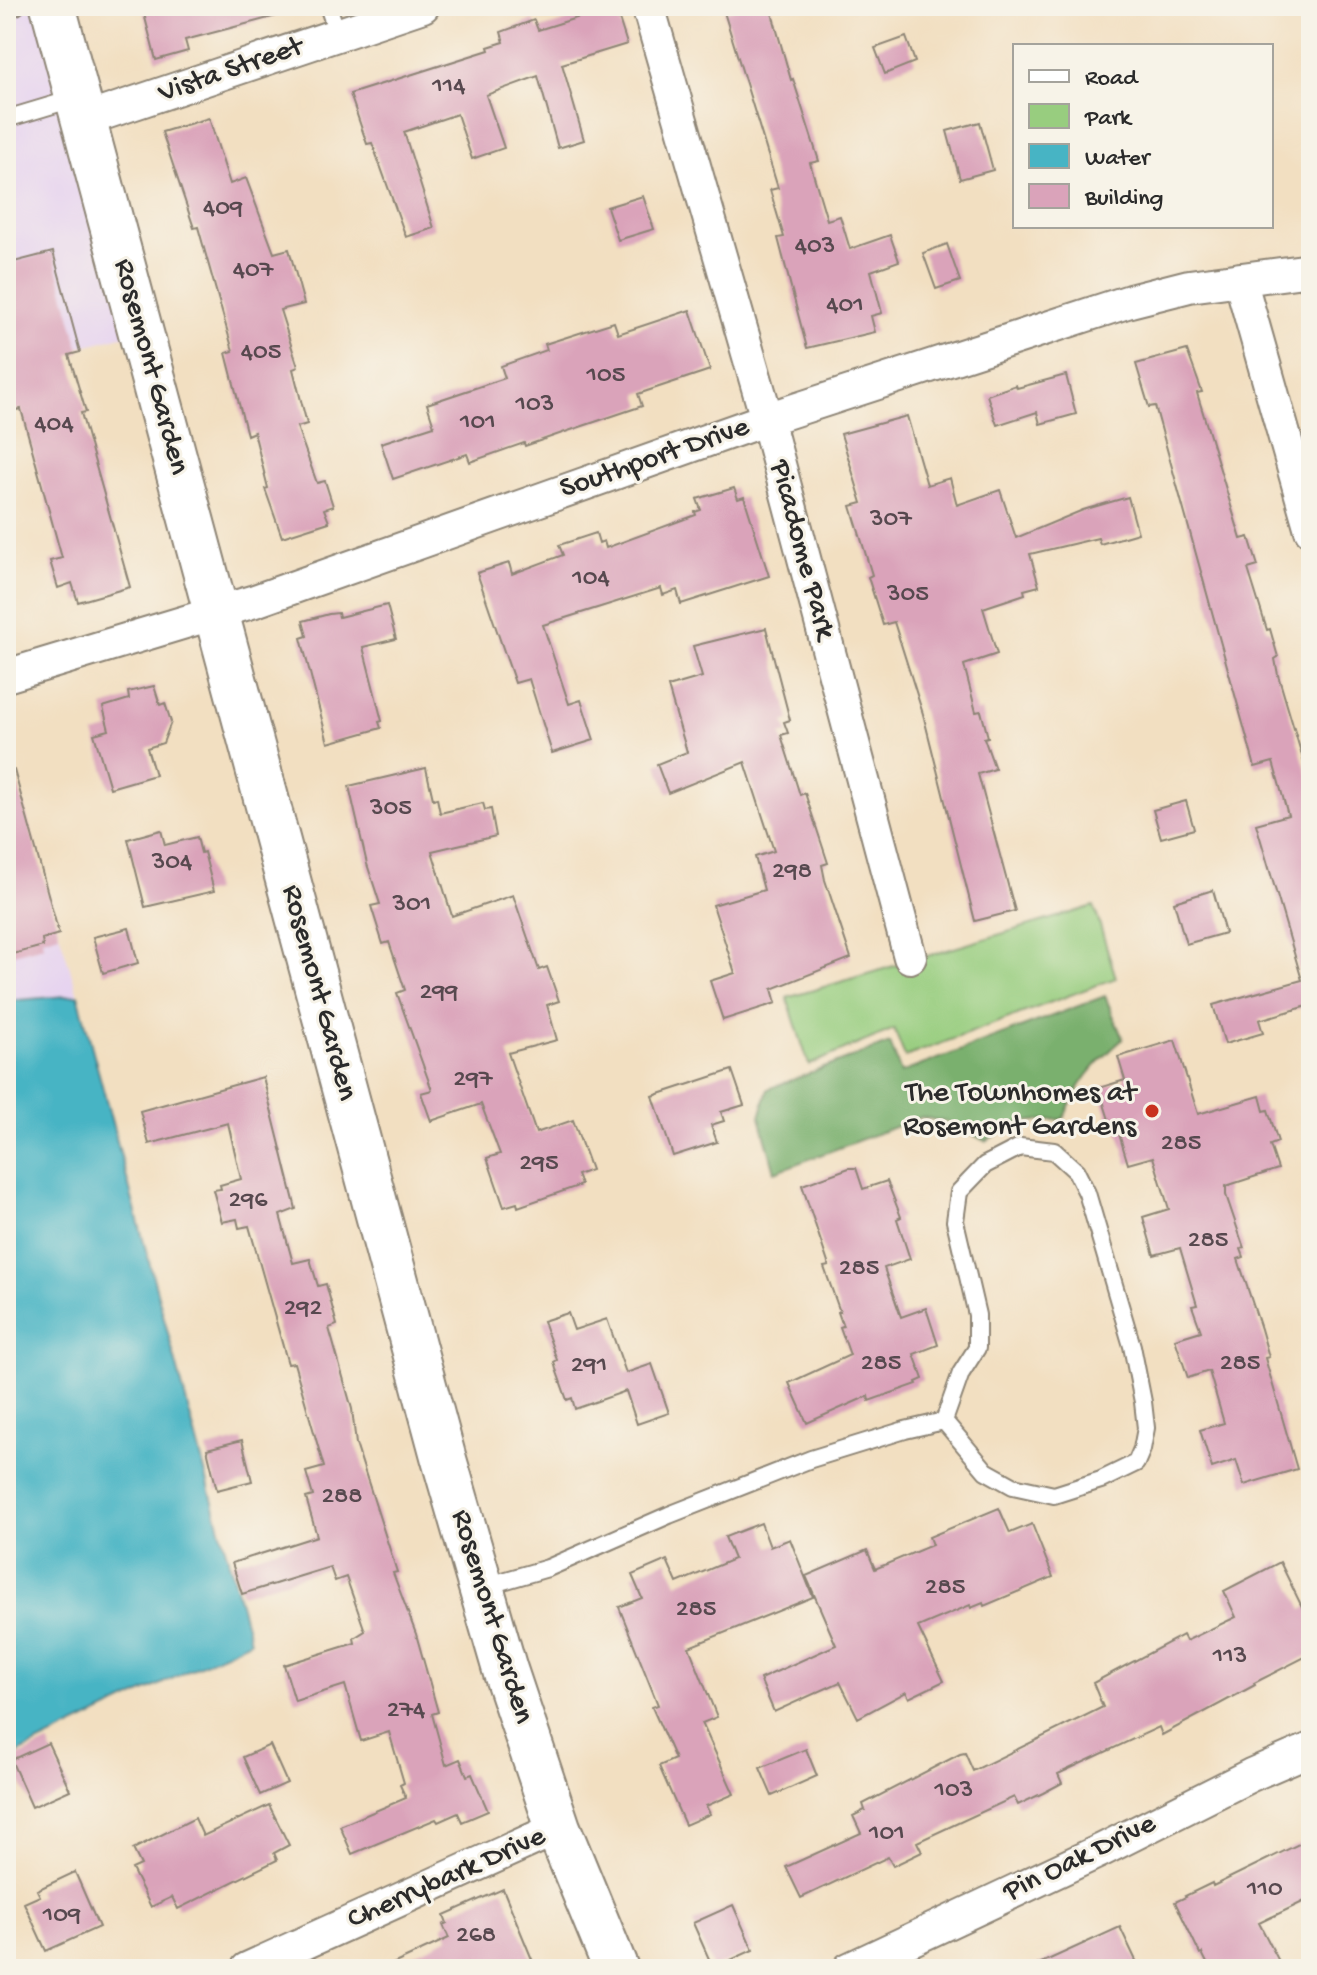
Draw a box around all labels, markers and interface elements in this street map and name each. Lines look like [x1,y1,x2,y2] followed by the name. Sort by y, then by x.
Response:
[153,29,310,112] street label: Vista Street
[1013,44,1273,228] legend
[1085,65,1139,94] text: Road
[431,72,466,103] house number: 114
[1084,105,1133,134] text: Park
[1085,145,1152,174] text: Water
[1084,185,1163,214] text: Building
[203,194,243,225] house number: 409
[795,232,835,263] house number: 403
[104,255,196,479] street label: Rosemont Garden
[233,256,275,287] house number: 407
[826,291,864,322] house number: 401
[241,338,281,369] house number: 405
[586,361,625,392] house number: 105
[515,390,554,421] house number: 103
[459,408,496,439] house number: 101
[34,410,74,441] house number: 404
[556,410,755,508] street label: Southport Drive
[760,456,842,646] street label: Picadome Park
[869,505,913,536] house number: 307
[571,564,610,595] house number: 104
[886,580,929,611] house number: 305
[369,794,412,825] house number: 305
[151,848,192,879] house number: 304
[772,857,812,888] house number: 298
[272,881,364,1105] street label: Rosemont Garden
[392,890,431,921] house number: 301
[420,978,458,1009] house number: 299
[453,1065,494,1096] house number: 297
[903,1077,1139,1146] place label: The Townhomes at Rosemont Gardens
[1143,1102,1161,1120] marker: The Townhomes at Rosemont Gardens
[1161,1129,1201,1160] house number: 285
[519,1149,559,1180] house number: 295
[229,1186,268,1217] house number: 296
[1188,1226,1228,1257] house number: 285
[839,1254,879,1285] house number: 285
[284,1294,323,1325] house number: 292
[861,1349,901,1380] house number: 285
[1220,1349,1260,1380] house number: 285
[571,1351,607,1382] house number: 291
[321,1482,363,1513] house number: 288
[442,1506,540,1728] street label: Rosemont Garden
[925,1573,965,1604] house number: 285
[676,1595,716,1626] house number: 285
[1212,1642,1247,1673] house number: 113
[387,1696,425,1727] house number: 274
[934,1776,973,1807] house number: 103
[997,1807,1162,1911] street label: Pin Oak Drive
[868,1819,905,1850] house number: 101
[343,1820,552,1938] street label: Cherrybark Drive
[1246,1875,1283,1906] house number: 110
[42,1901,81,1932] house number: 109
[456,1921,496,1952] house number: 268

